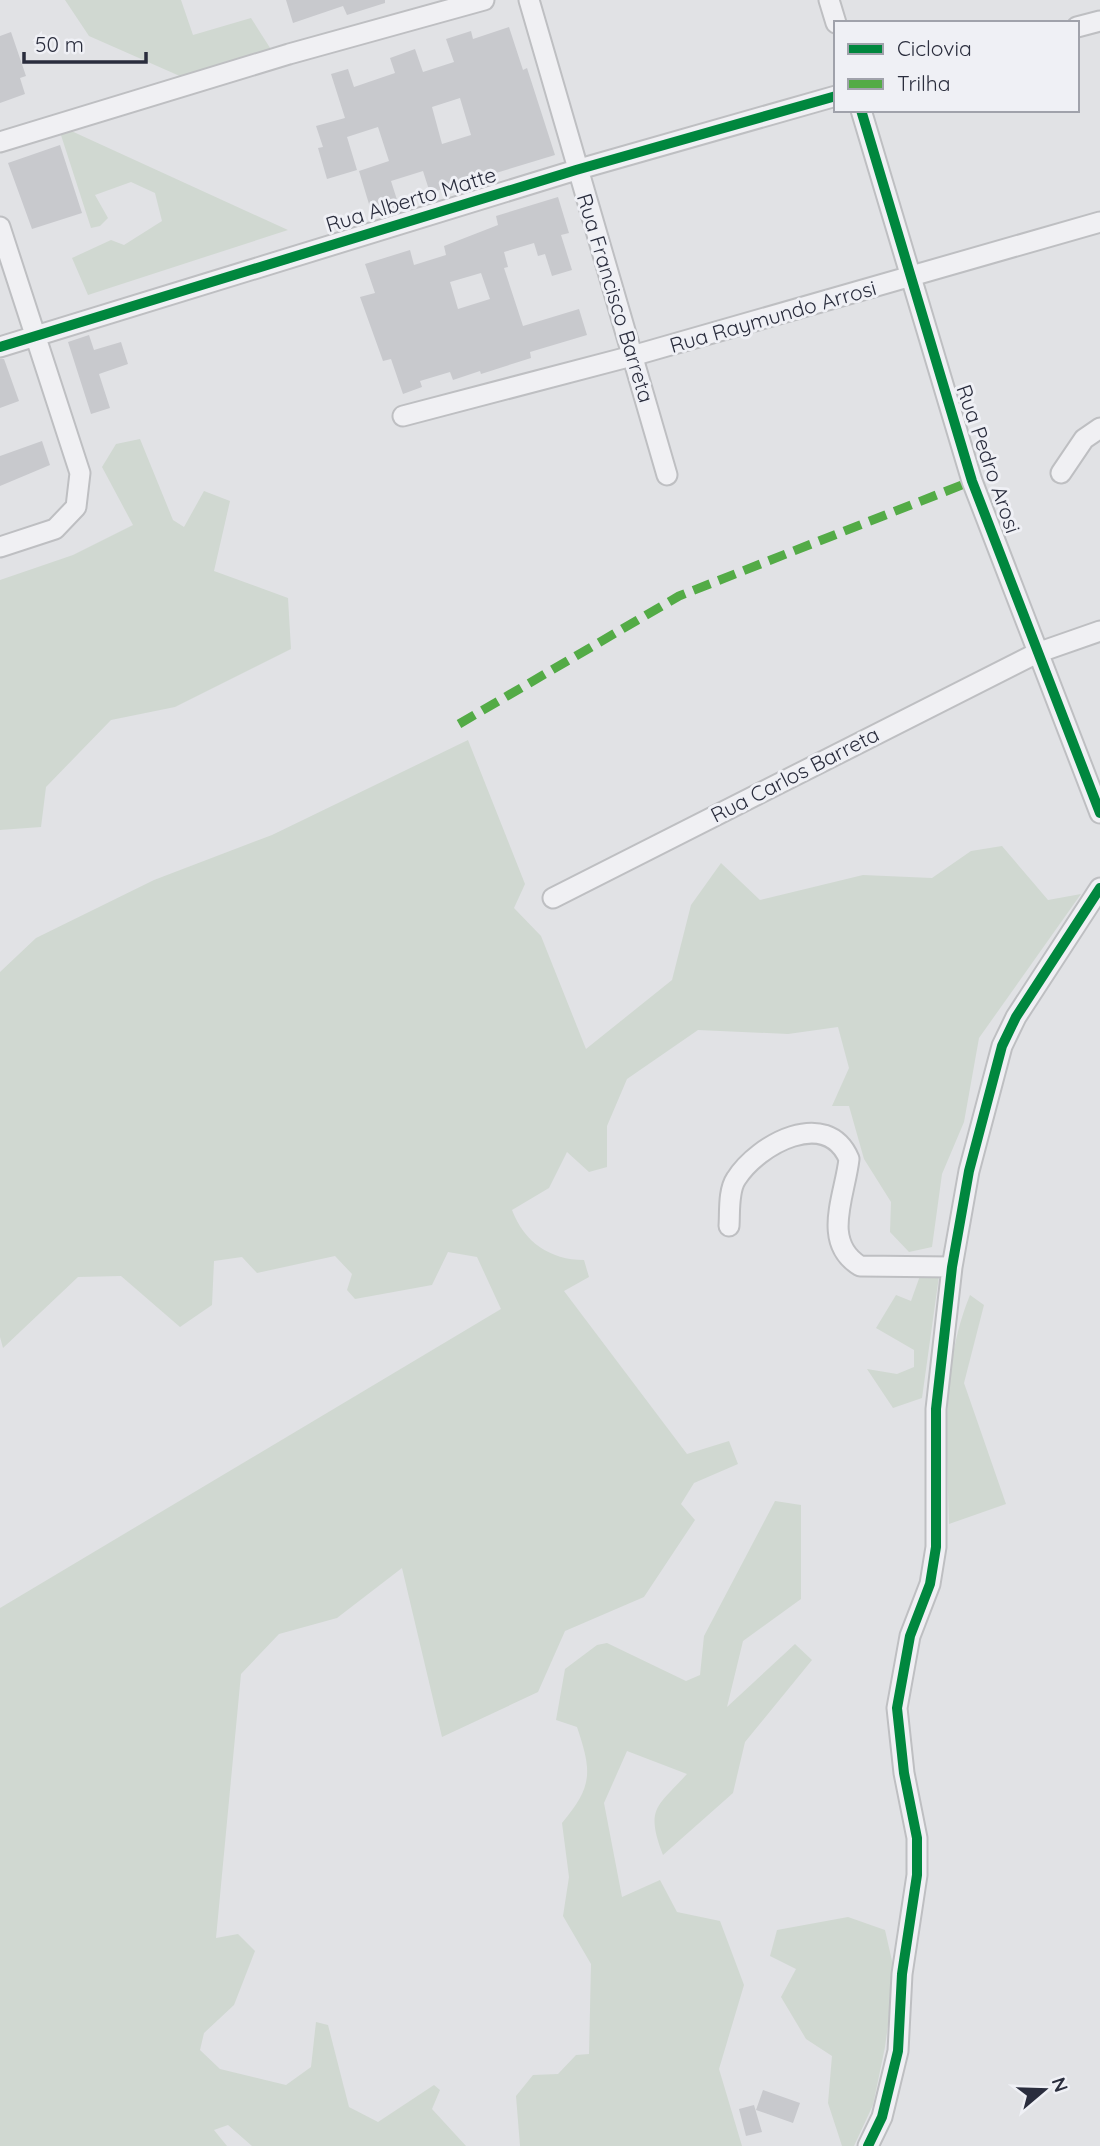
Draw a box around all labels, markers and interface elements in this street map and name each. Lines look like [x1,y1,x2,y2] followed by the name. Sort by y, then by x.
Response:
[24,21,147,65] scale bar
[834,21,1079,112] legend
[35,31,84,57] text: 50 m
[897,35,972,61] text: Ciclovia
[897,70,951,96] text: Trilha
[322,161,499,237] street label: Rua Alberto Matte
[572,190,660,405] street label: Rua Francisco Barreta
[666,274,879,358] street label: Rua Raymundo Arrosi
[951,381,1027,536] street label: Rua Pedro Arosi
[706,720,883,828] street label: Rua Carlos Barreta
[1009,2055,1079,2125] north arrow
[1046,2074,1074,2095] text: N

